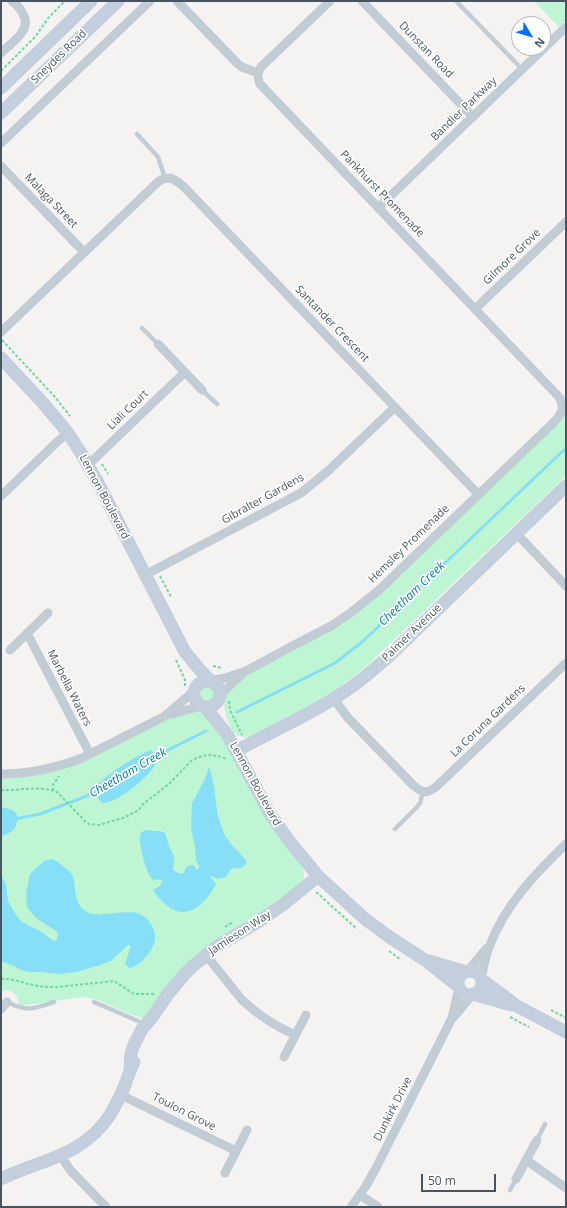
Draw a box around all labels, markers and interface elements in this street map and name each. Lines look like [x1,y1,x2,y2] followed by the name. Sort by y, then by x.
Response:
[511,16,551,56] north arrow
[396,19,456,81] street label: Dunstan Road
[29,27,89,87] street label: Sneydes Road
[531,35,549,51] text: N
[428,74,500,144] street label: Bandler Parkway
[337,148,427,240] street label: Pankhurst Promenade
[22,171,80,231] street label: Malaga Street
[481,226,543,288] street label: Gilmore Grove
[292,283,372,365] street label: Santander Crescent
[105,387,151,433] street label: Liali Court
[76,452,132,542] street label: Lennon Boulevard
[220,471,306,527] street label: Gibralter Gardens
[366,502,452,586] street label: Hemsley Promenade
[376,559,448,629] water label: Cheetham Creek
[380,601,444,665] street label: Palmer Avenue
[44,648,94,728] street label: Marbella Waters
[448,682,528,760] street label: La Coruna Gardens
[226,740,284,828] street label: Lennon Boulevard
[87,745,169,801] water label: Cheetham Creek
[206,908,274,958] street label: Jamieson Way
[371,1075,415,1143] street label: Dunkirk Drive
[150,1090,218,1134] street label: Toulon Grove
[423,1166,498,1192] scale bar
[428,1172,456,1189] text: 50 m

